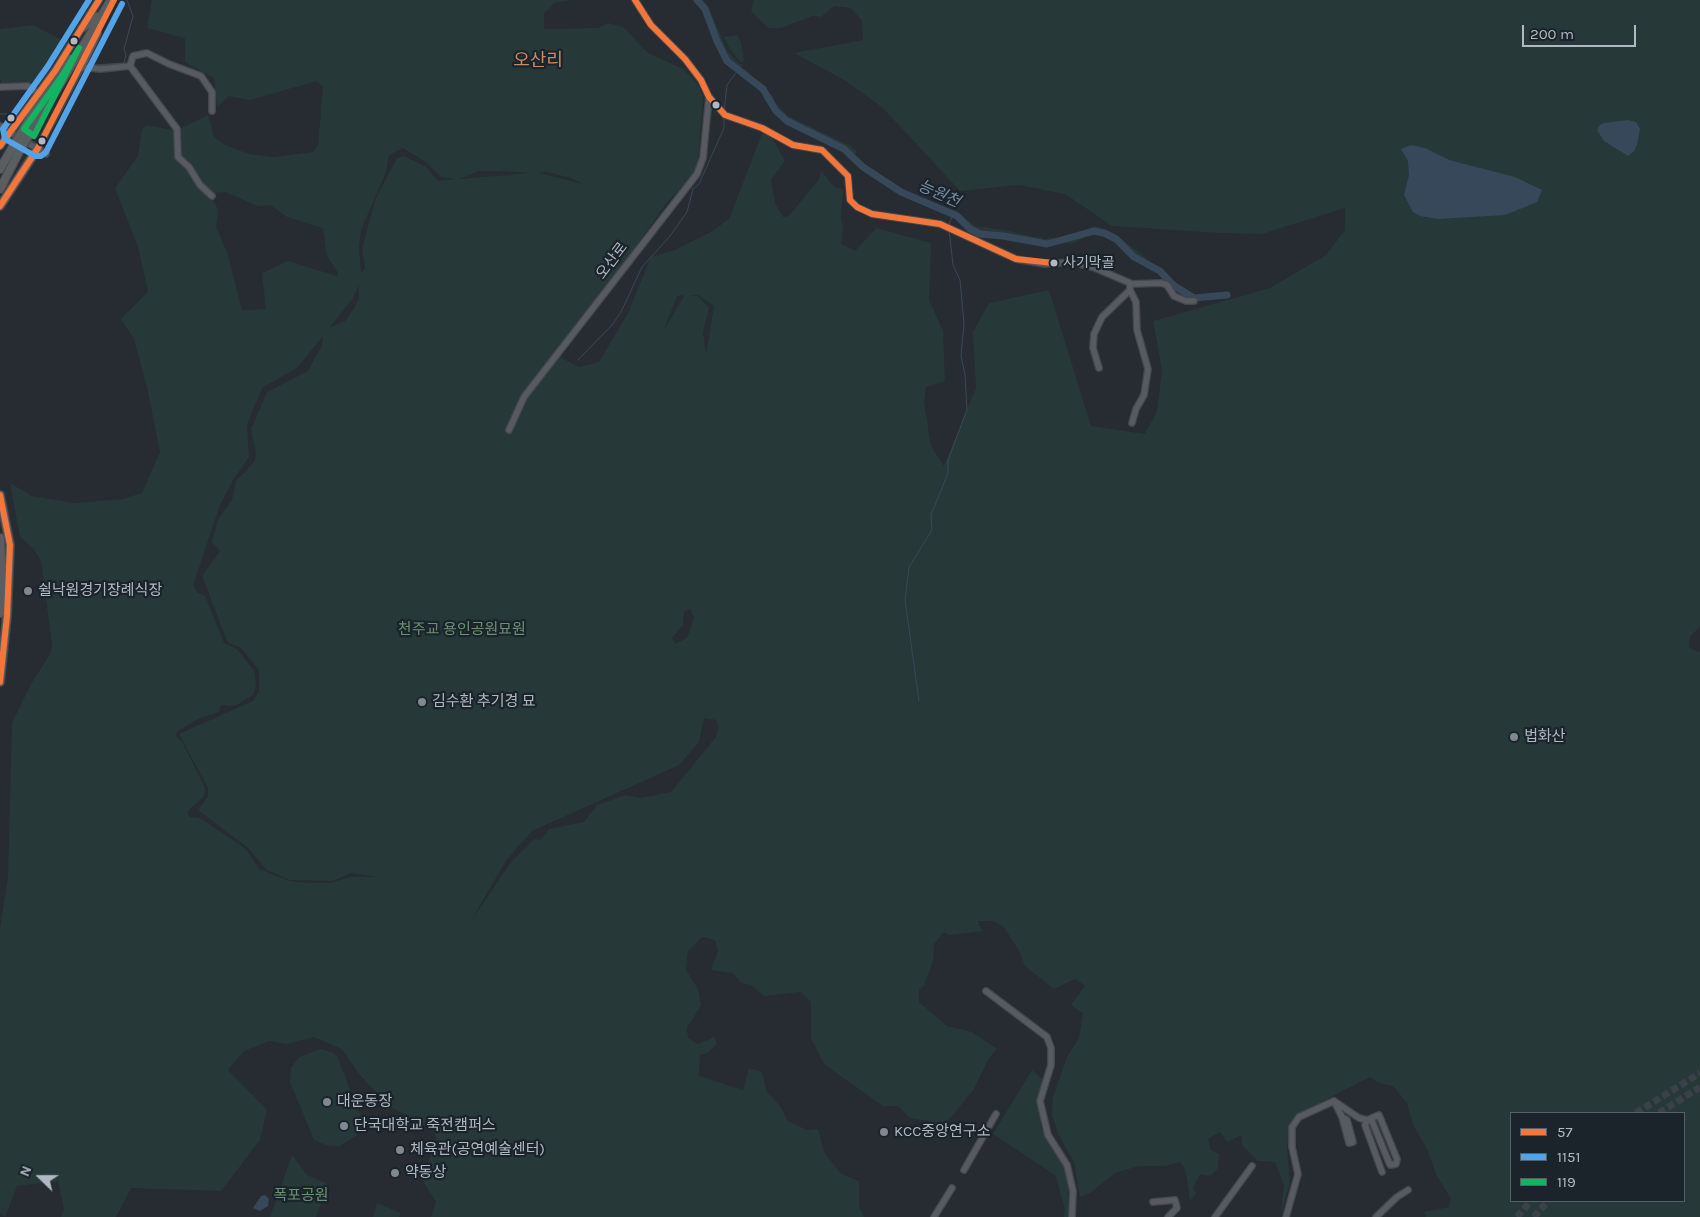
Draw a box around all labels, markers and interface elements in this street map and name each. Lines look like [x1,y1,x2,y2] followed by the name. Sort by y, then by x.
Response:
[1525,15,1639,47] scale bar
[1530,25,1574,43] text: 200 m
[69,36,79,46] unlabelled marker
[513,50,563,72] district label: 오산리
[711,100,721,110] unlabelled marker
[6,113,16,123] unlabelled marker
[37,136,47,146] unlabelled marker
[915,176,963,212] water label: 능원천
[592,239,632,283] street label: 오산로
[1063,255,1115,271] place label: 사기막골
[1049,258,1059,268] marker: 사기막골
[38,582,162,600] place label: 쉴낙원경기장례식장
[22,585,34,597] marker: 쉴낙원경기장례식장
[398,621,526,639] park label: 천주교 용인공원묘원
[432,693,536,711] place label: 김수환 추기경 묘
[416,696,428,708] marker: 김수환 추기경 묘
[1524,728,1565,746] place label: 법화산
[1508,731,1520,743] marker: 법화산
[337,1093,392,1111] place label: 대운동장
[321,1096,333,1108] marker: 대운동장
[1510,1112,1685,1202] legend
[354,1117,496,1135] place label: 단국대학교 죽전캠퍼스
[338,1120,350,1132] marker: 단국대학교 죽전캠퍼스
[894,1123,991,1141] place label: KCC중앙연구소
[1557,1123,1573,1141] text: 57
[878,1126,890,1138] marker: KCC중앙연구소
[410,1141,545,1159] place label: 체육관(공연예술센터)
[394,1144,406,1156] marker: 체육관(공연예술센터)
[1557,1148,1580,1166] text: 1151
[15,1152,65,1202] north arrow
[16,1163,35,1179] text: N
[405,1164,446,1182] place label: 약동상
[389,1167,401,1179] marker: 약동상
[1557,1173,1576,1191] text: 119
[273,1187,329,1205] park label: 폭포공원

